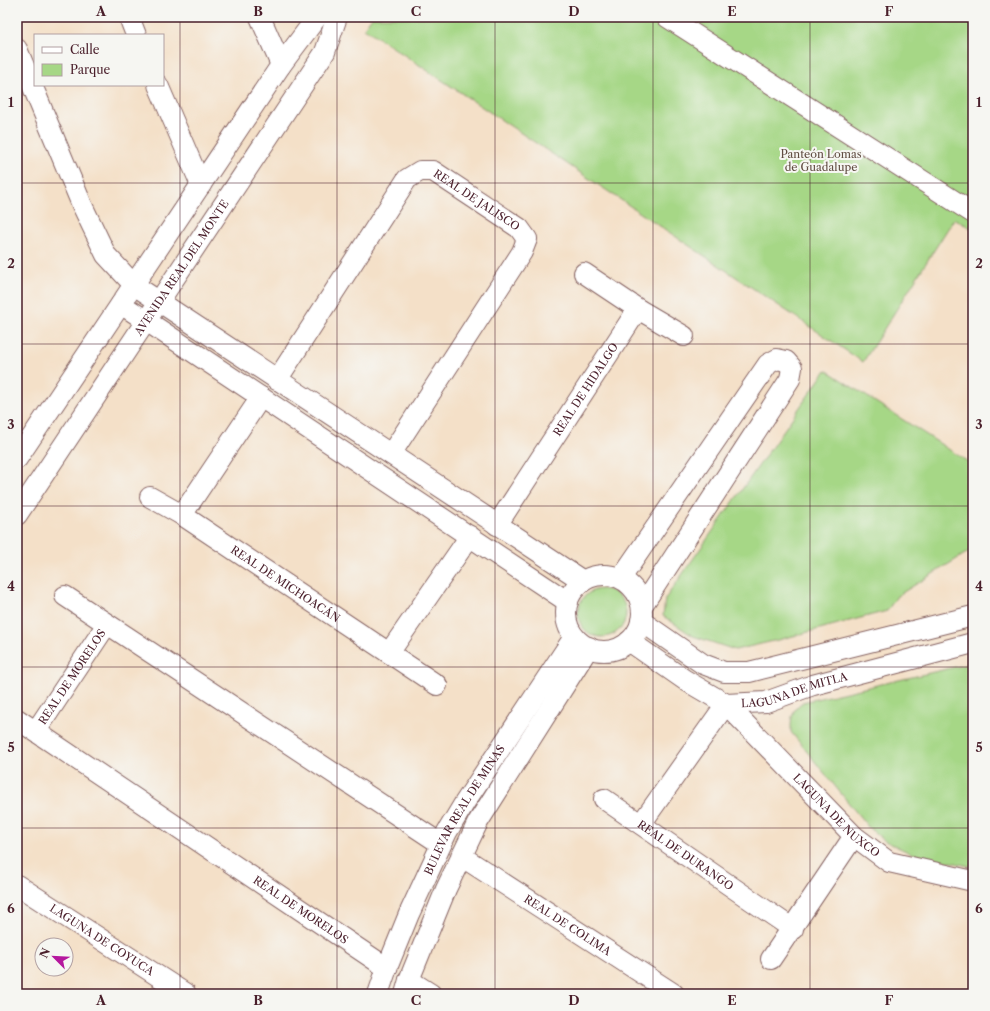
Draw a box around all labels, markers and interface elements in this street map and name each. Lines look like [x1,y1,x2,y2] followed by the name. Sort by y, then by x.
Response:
[95,3,107,19] text: A
[253,3,263,19] text: B
[411,3,421,19] text: C
[568,3,580,19] text: D
[727,3,737,19] text: E
[885,3,894,19] text: F
[34,34,164,86] legend
[70,42,100,57] text: Calle
[70,62,111,77] text: Parque
[8,94,14,110] text: 1
[976,94,982,110] text: 1
[780,147,862,174] park label: Panteón Lomas de Guadalupe
[431,166,522,234] street label: REAL DE JALISCO
[131,197,232,339] street label: AVENIDA REAL DEL MONTE
[7,255,15,271] text: 2
[975,255,983,271] text: 2
[550,340,621,439] street label: REAL DE HIDALGO
[7,416,15,432] text: 3
[975,416,983,432] text: 3
[228,543,343,625] street label: REAL DE MICHOACÁN
[7,578,15,594] text: 4
[975,578,983,594] text: 4
[35,626,109,727] street label: REAL DE MORELOS
[741,669,850,710] street label: LAGUNA DE MITLA
[7,739,15,755] text: 5
[975,739,983,755] text: 5
[421,742,508,877] street label: BULEVAR REAL DE MINAS
[790,771,883,860] street label: LAGUNA DE NUXCO
[635,817,736,893] street label: REAL DE DURANGO
[251,873,351,947] street label: REAL DE MORELOS
[521,892,615,959] street label: REAL DE COLIMA
[7,900,15,916] text: 6
[975,900,983,916] text: 6
[46,901,156,979] street label: LAGUNA DE COYUCA
[34,937,74,977] north arrow
[95,992,107,1008] text: A
[253,992,263,1008] text: B
[411,992,421,1008] text: C
[568,992,580,1008] text: D
[727,992,737,1008] text: E
[885,992,894,1008] text: F

